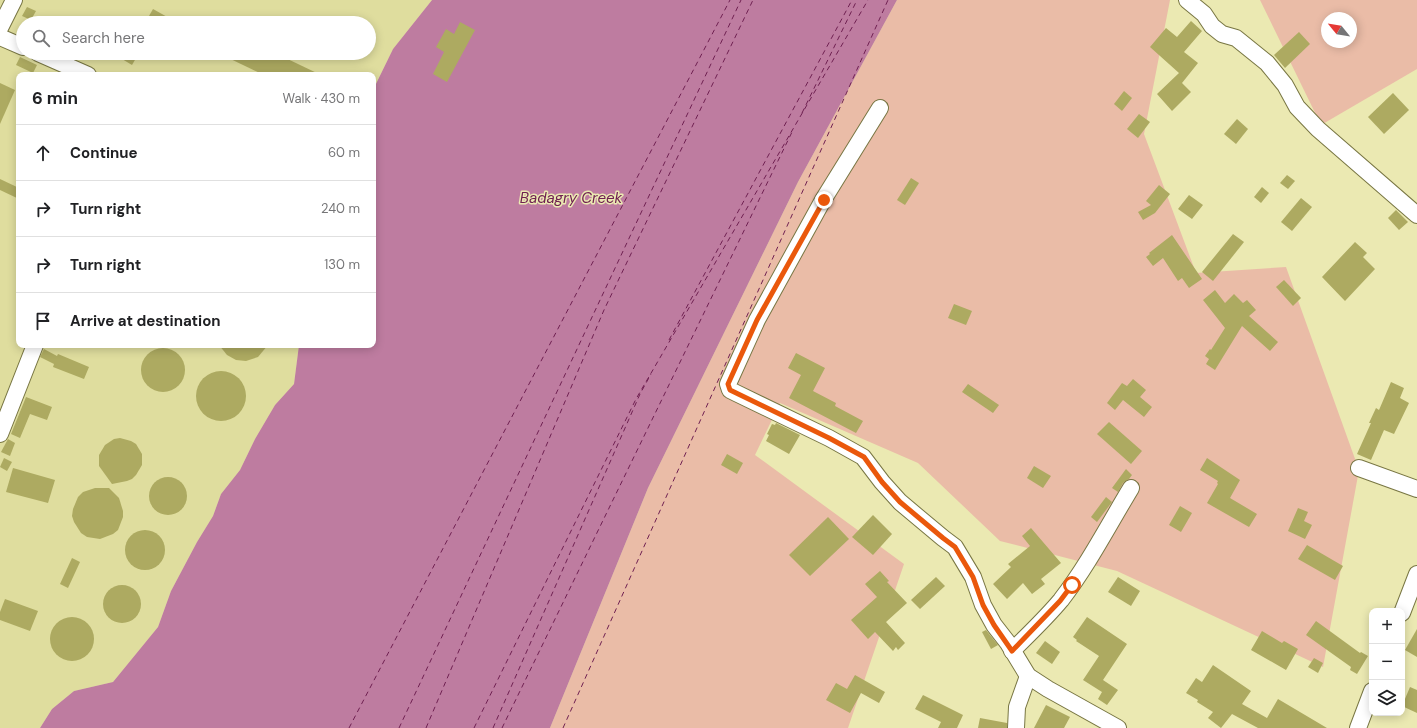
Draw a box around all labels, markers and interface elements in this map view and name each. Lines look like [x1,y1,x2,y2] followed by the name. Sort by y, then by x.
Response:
[1321,12,1357,48] north arrow
[16,16,376,60] search box
[30,27,52,49] icon: search
[62,28,145,48] text: Search here
[32,87,78,109] text: 6 min
[283,90,360,107] text: Walk · 430 m
[32,142,54,164] icon: ahead
[70,143,138,163] text: Continue
[328,144,360,161] text: 60 m
[520,188,622,208] water label: Badagry Creek
[815,191,833,209] route end
[32,198,54,220] icon: right
[70,199,141,219] text: Turn right
[321,200,360,217] text: 240 m
[32,254,54,276] icon: right
[70,255,141,275] text: Turn right
[324,256,360,273] text: 130 m
[32,310,54,332] icon: arrive
[70,311,221,331] text: Arrive at destination
[1063,576,1081,594] route start
[1369,608,1405,716] map controls
[1369,608,1405,644] button: +
[1369,644,1405,680] button: −
[1369,680,1405,716] button: layers

